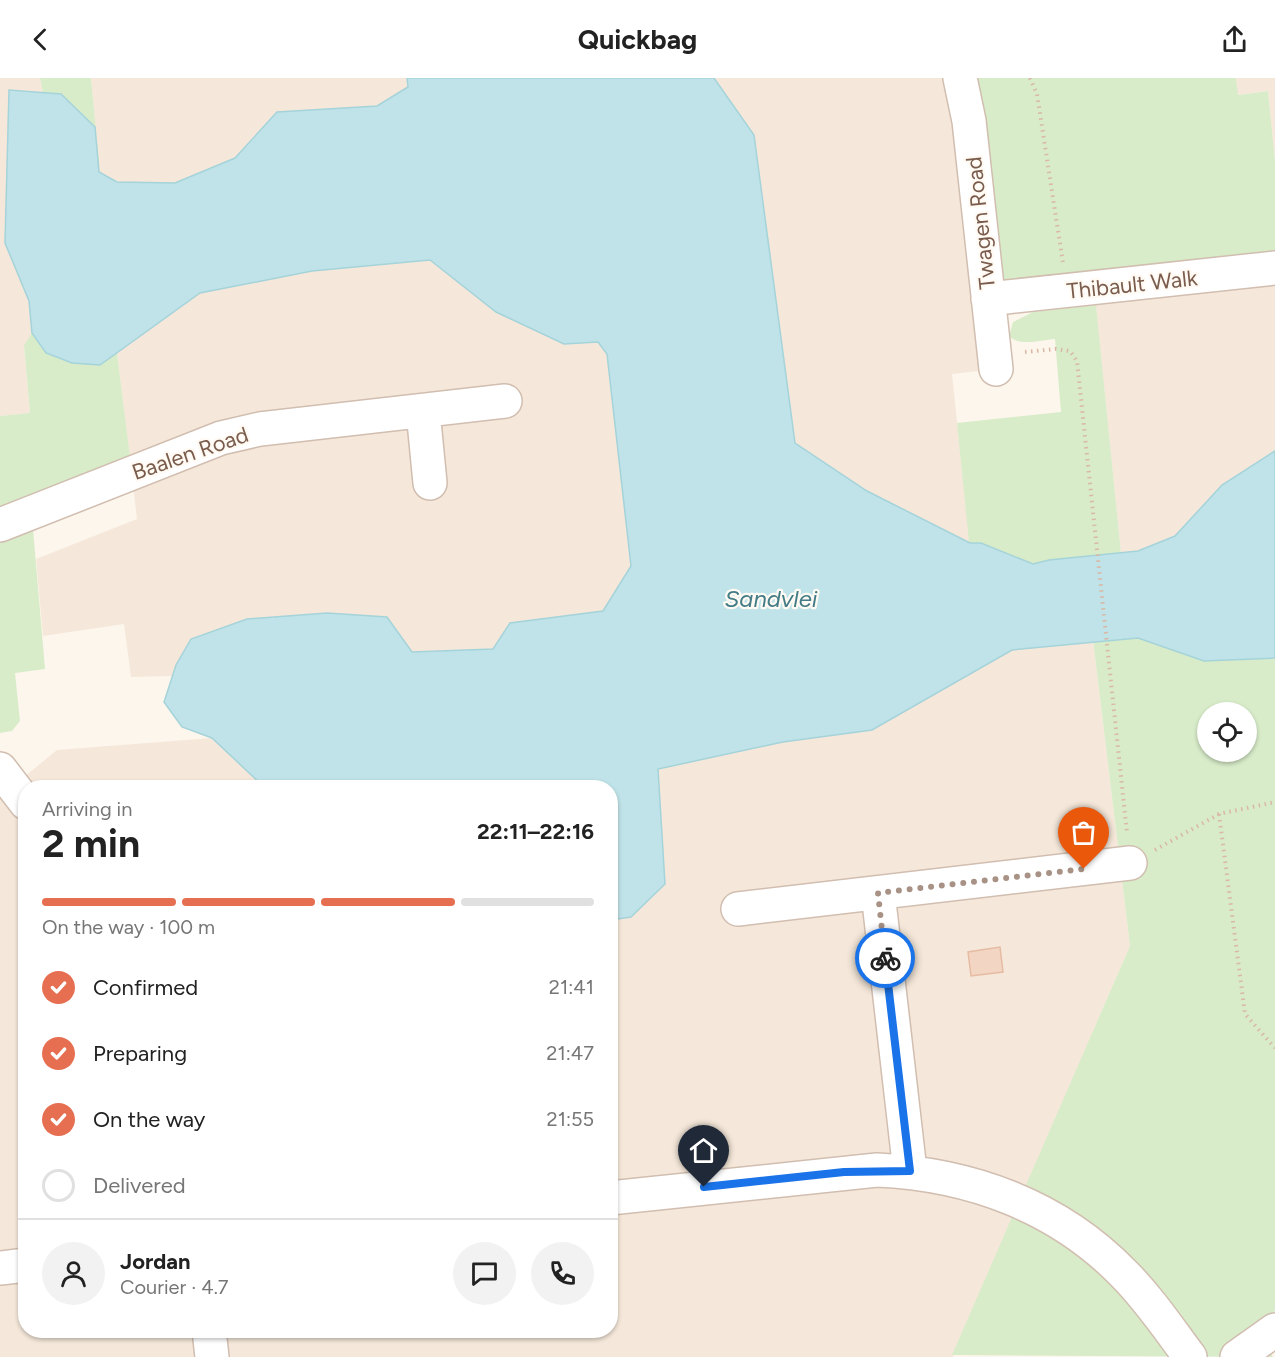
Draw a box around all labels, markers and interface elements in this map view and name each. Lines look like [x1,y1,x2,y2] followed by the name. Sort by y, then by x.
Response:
[24,23,57,56] icon: back
[578,23,697,56] text: Quickbag
[1218,23,1251,56] icon: share
[960,155,1001,291] street label: Twagen Road
[1065,264,1199,305] street label: Thibault Walk
[129,421,252,486] street label: Baalen Road
[725,584,818,613] water label: Sandvlei
[1197,702,1257,762] map controls
[1197,702,1257,762] button: locate
[42,797,132,821] text: Arriving in
[1058,807,1109,869] pin
[1067,816,1100,849] icon: bag
[477,818,594,845] text: 22:11–22:16
[42,820,140,867] text: 2 min
[42,915,215,939] text: On the way · 100 m
[855,928,915,988] courier
[869,942,902,975] icon: bike
[42,971,75,1004] icon: check
[93,974,198,1001] text: Confirmed
[549,975,594,999] text: 21:41
[42,1037,75,1070] icon: check
[93,1040,187,1067] text: Preparing
[546,1041,594,1065] text: 21:47
[42,1103,75,1136] icon: check
[93,1106,205,1133] text: On the way
[547,1107,594,1131] text: 21:55
[678,1125,729,1187] pin
[687,1134,720,1167] icon: home
[93,1172,186,1199] text: Delivered
[42,1242,105,1305] button: person
[453,1242,516,1305] button: chat
[531,1242,594,1305] button: phone
[120,1248,191,1275] text: Jordan
[120,1275,229,1299] text: Courier · 4.7

